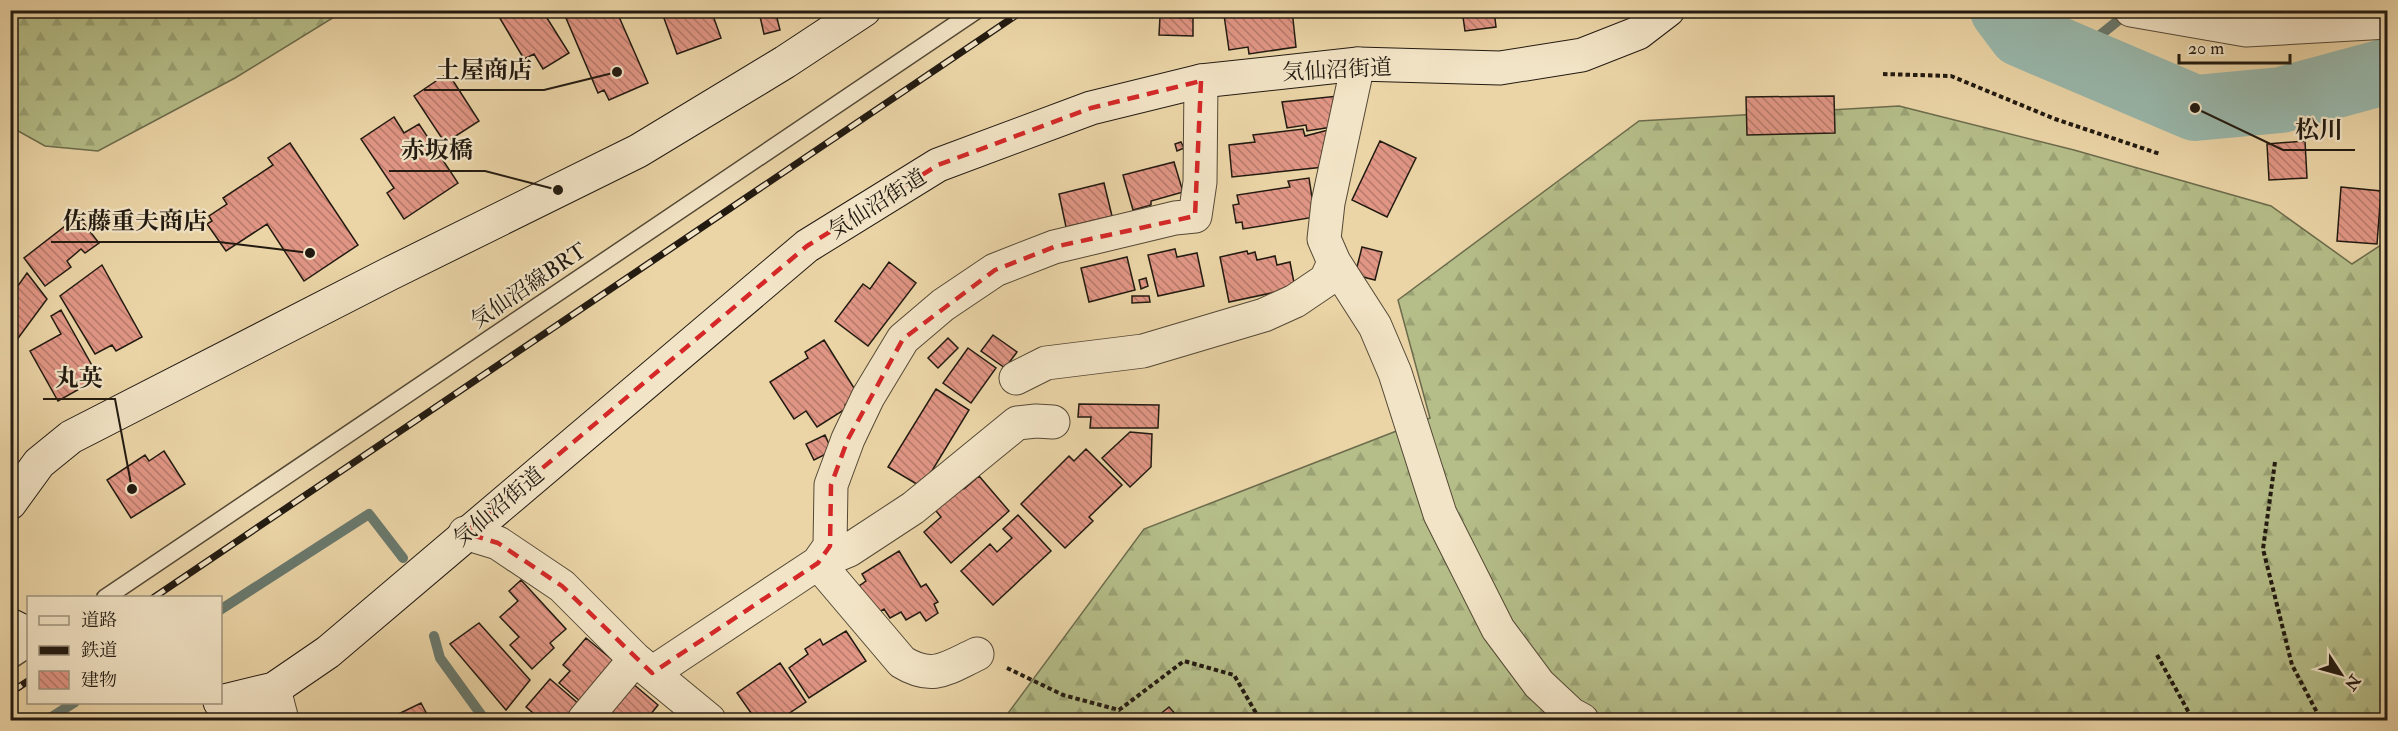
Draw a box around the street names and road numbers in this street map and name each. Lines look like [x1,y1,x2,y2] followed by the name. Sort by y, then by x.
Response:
[1281,53,1393,87] street label: 気仙沼街道
[823,163,932,245] street label: 気仙沼街道
[465,236,592,335] street label: 気仙沼線BRT
[448,461,550,553] street label: 気仙沼街道

